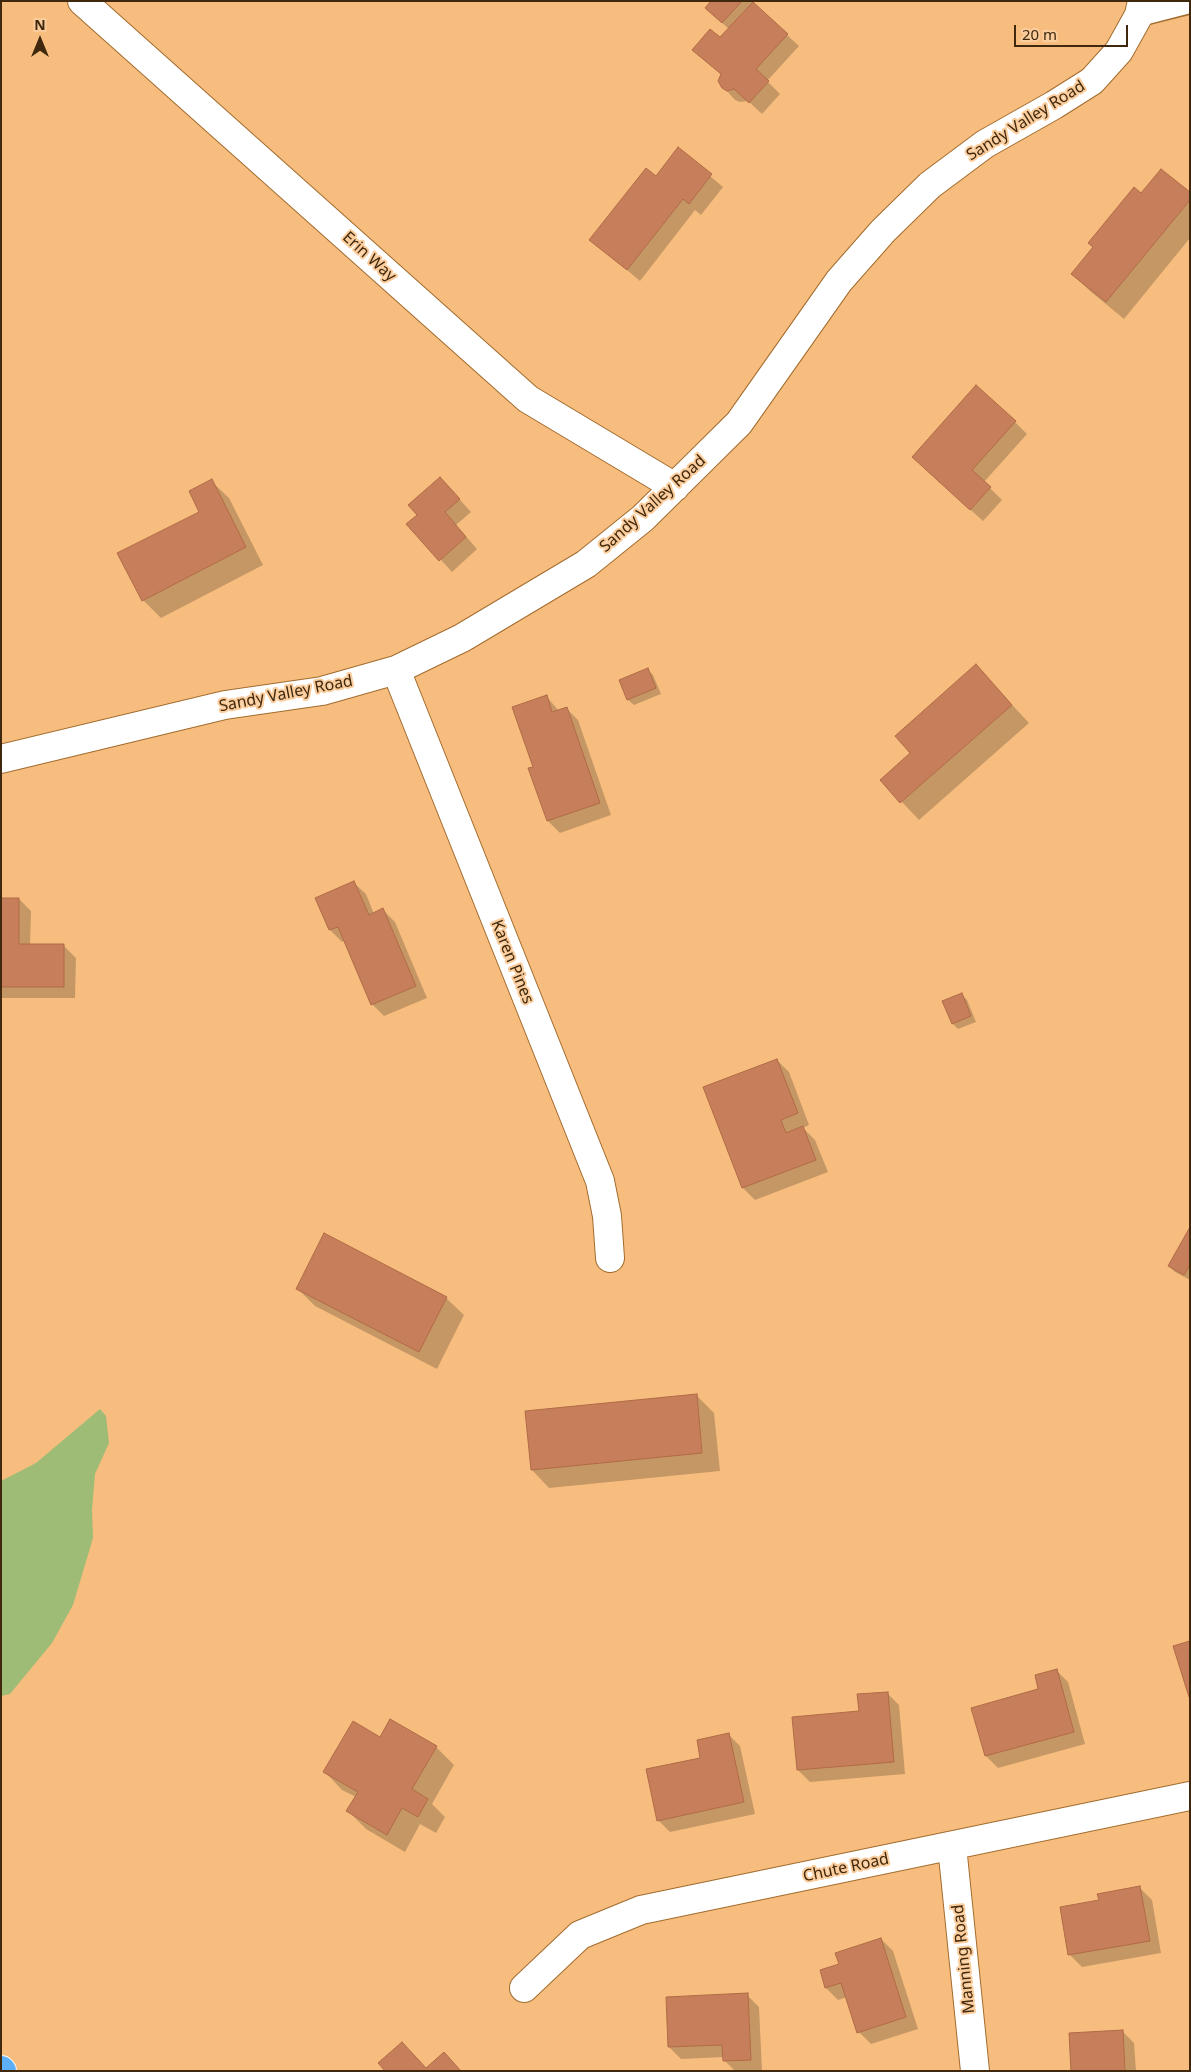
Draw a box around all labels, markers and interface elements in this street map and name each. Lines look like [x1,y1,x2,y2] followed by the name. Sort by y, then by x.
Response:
[15,15,65,65] north arrow
[34,15,46,34] text: N
[1016,15,1130,47] scale bar
[1022,24,1057,44] text: 20 m
[963,77,1089,165] street label: Sandy Valley Road
[338,228,400,286] street label: Erin Way
[596,451,710,557] street label: Sandy Valley Road
[218,672,354,716] street label: Sandy Valley Road
[486,917,538,1007] street label: Karen Pines
[801,1850,891,1886] street label: Chute Road
[949,1903,979,2015] street label: Manning Road

